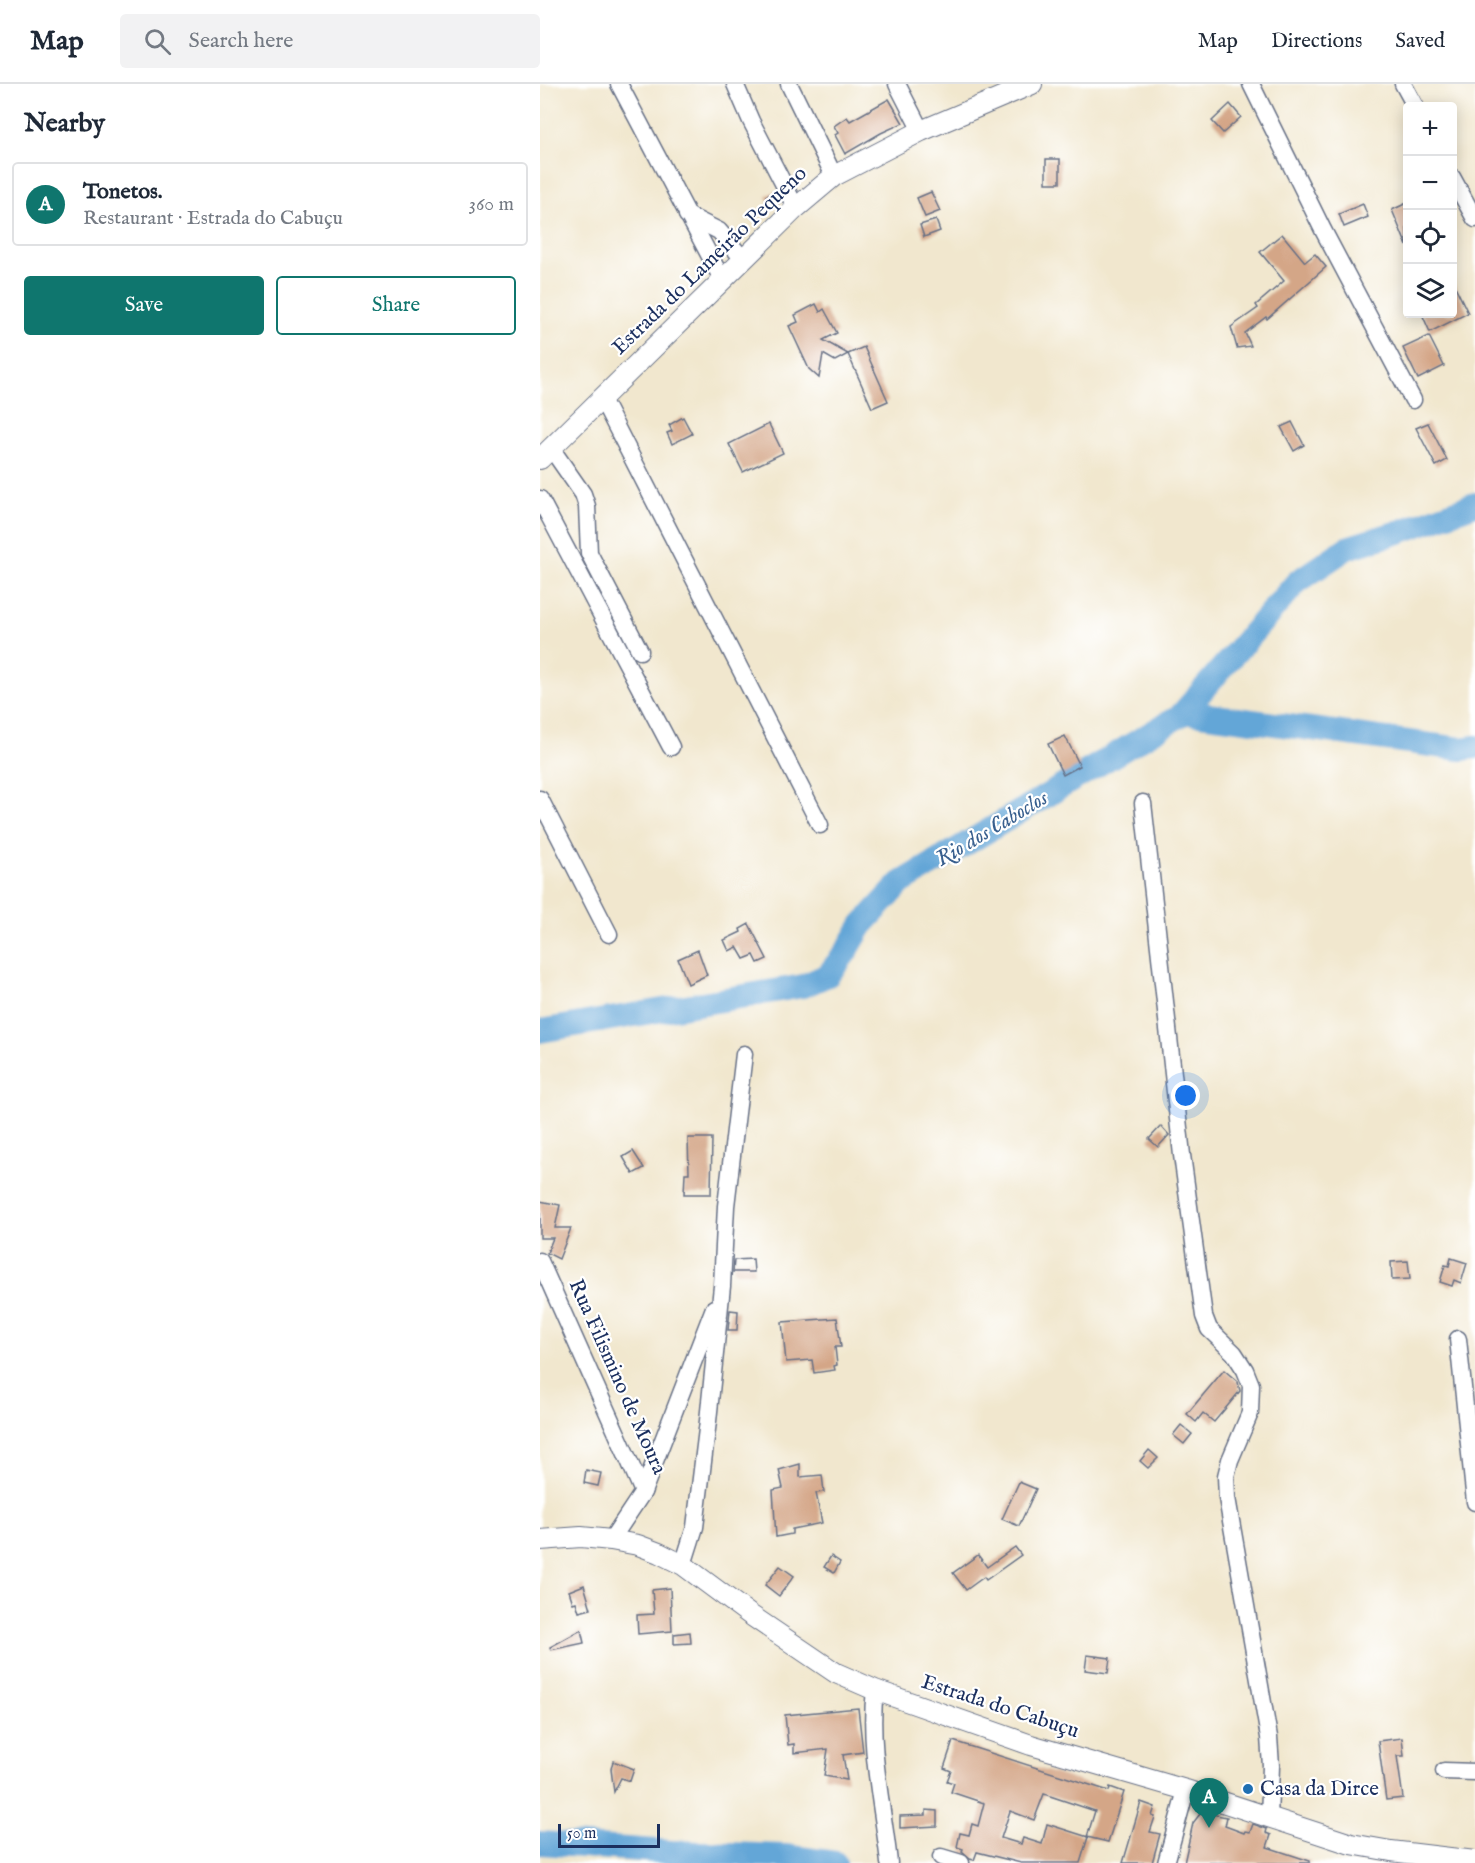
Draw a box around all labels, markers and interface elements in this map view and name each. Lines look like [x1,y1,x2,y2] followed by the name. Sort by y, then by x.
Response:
[120,14,540,68] search box
[30,24,84,59] text: Map
[141,25,174,58] icon: search
[189,27,293,55] text: Search here
[1198,28,1238,55] text: Map
[1271,28,1362,55] text: Directions
[1395,28,1445,55] text: Saved
[1403,102,1457,318] map controls
[1403,102,1457,156] button: +
[24,107,105,140] text: Nearby
[1403,156,1457,210] button: −
[607,161,813,361] street label: Estrada do Lameirão Pequeno
[83,178,162,206] text: Tonetos.
[39,192,52,217] text: A
[468,192,514,217] text: 360 m
[83,206,343,231] text: Restaurant · Estrada do Cabuçu
[1403,210,1457,264] button: locate
[1403,264,1457,318] button: layers
[24,276,264,335] button: Save
[276,276,516,335] button: Share
[931,784,1054,873] water label: Rio dos Caboclos
[1171,1081,1200,1110] your location
[562,1275,673,1480] street label: Rua Filismino de Moura
[918,1669,1082,1745] street label: Estrada do Cabuçu
[1260,1776,1379,1803] place label: Casa da Dirce
[1190,1778,1228,1828] pin: A
[1241,1782,1255,1796] marker: Casa da Dirce
[558,1821,660,1848] scale bar
[567,1824,596,1844] text: 50 m

